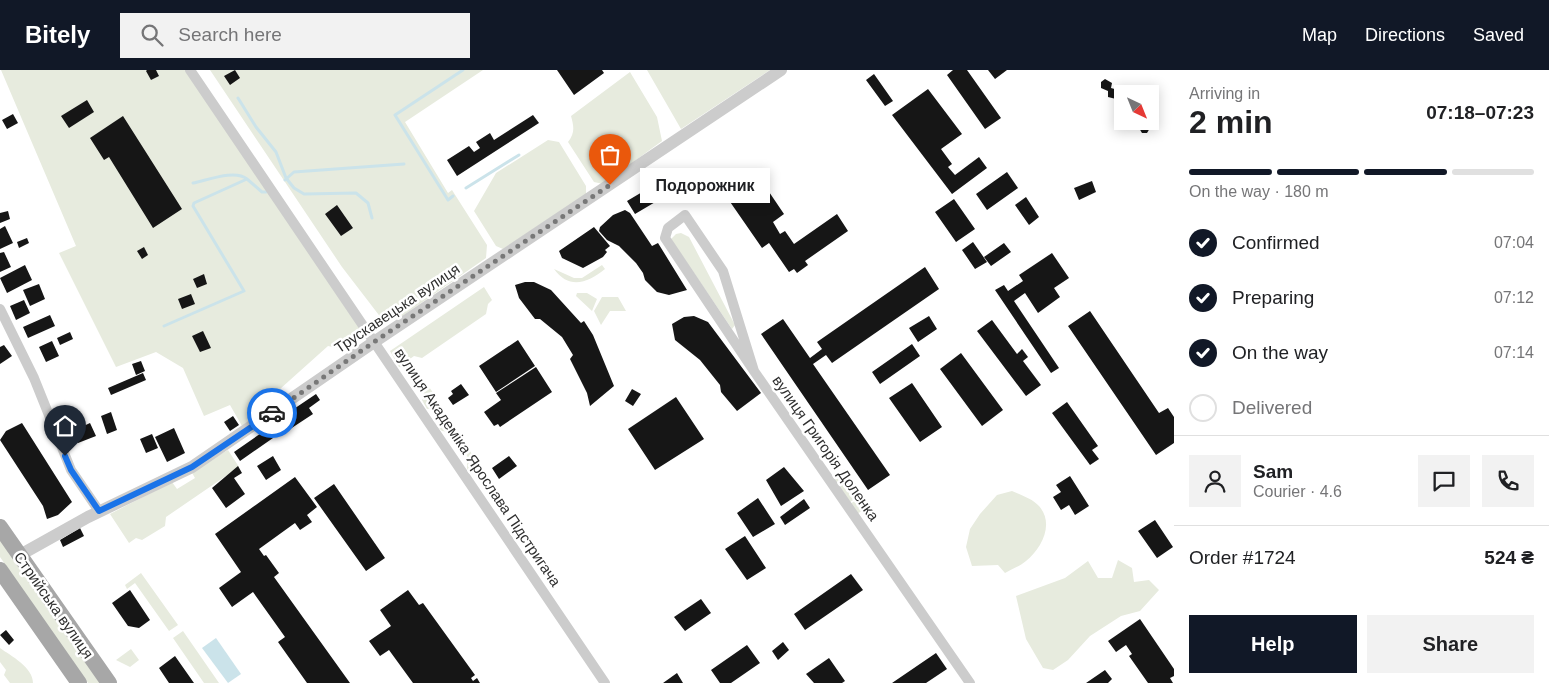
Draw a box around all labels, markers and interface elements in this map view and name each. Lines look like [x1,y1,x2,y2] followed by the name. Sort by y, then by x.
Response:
[120,13,470,58] search box
[25,21,90,48] text: Bitely
[138,21,166,49] icon: search
[178,24,282,45] text: Search here
[1302,25,1337,45] text: Map
[1365,25,1445,45] text: Directions
[1473,25,1524,45] text: Saved
[1114,85,1159,130] north arrow
[1114,85,1159,130] map controls
[1189,85,1260,102] text: Arriving in
[1426,102,1534,123] text: 07:18–07:23
[1189,104,1273,140] text: 2 min
[589,134,631,185] pin
[596,141,624,169] icon: bag
[640,168,770,202] callout: Подорожник
[655,177,755,194] text: Подорожник
[1189,183,1329,200] text: On the way · 180 m
[1189,229,1217,257] icon: check
[1232,232,1320,253] text: Confirmed
[1494,234,1534,251] text: 07:04
[331,260,463,356] street label: Трускавецька вулиця
[1189,284,1217,312] icon: check
[1232,287,1314,308] text: Preparing
[1494,289,1534,306] text: 07:12
[1189,339,1217,367] icon: check
[1232,342,1328,363] text: On the way
[1494,344,1534,361] text: 07:14
[392,345,565,590] street label: вулиця Академіка Ярослава Підстригача
[769,372,883,524] street label: вулиця Григорія Доленка
[247,388,297,438] courier
[1232,397,1312,418] text: Delivered
[258,399,286,427] icon: car
[44,405,86,456] pin
[51,412,79,440] icon: home
[1189,455,1241,507] button: person
[1418,455,1470,507] button: chat
[1482,455,1534,507] button: phone
[1253,461,1293,482] text: Sam
[1253,483,1342,500] text: Courier · 4.6
[1189,547,1296,568] text: Order #1724
[1484,547,1534,568] text: 524 ₴
[11,548,97,662] street label: Стрийська вулиця
[1189,615,1357,673] button: Help
[1367,615,1534,673] button: Share

